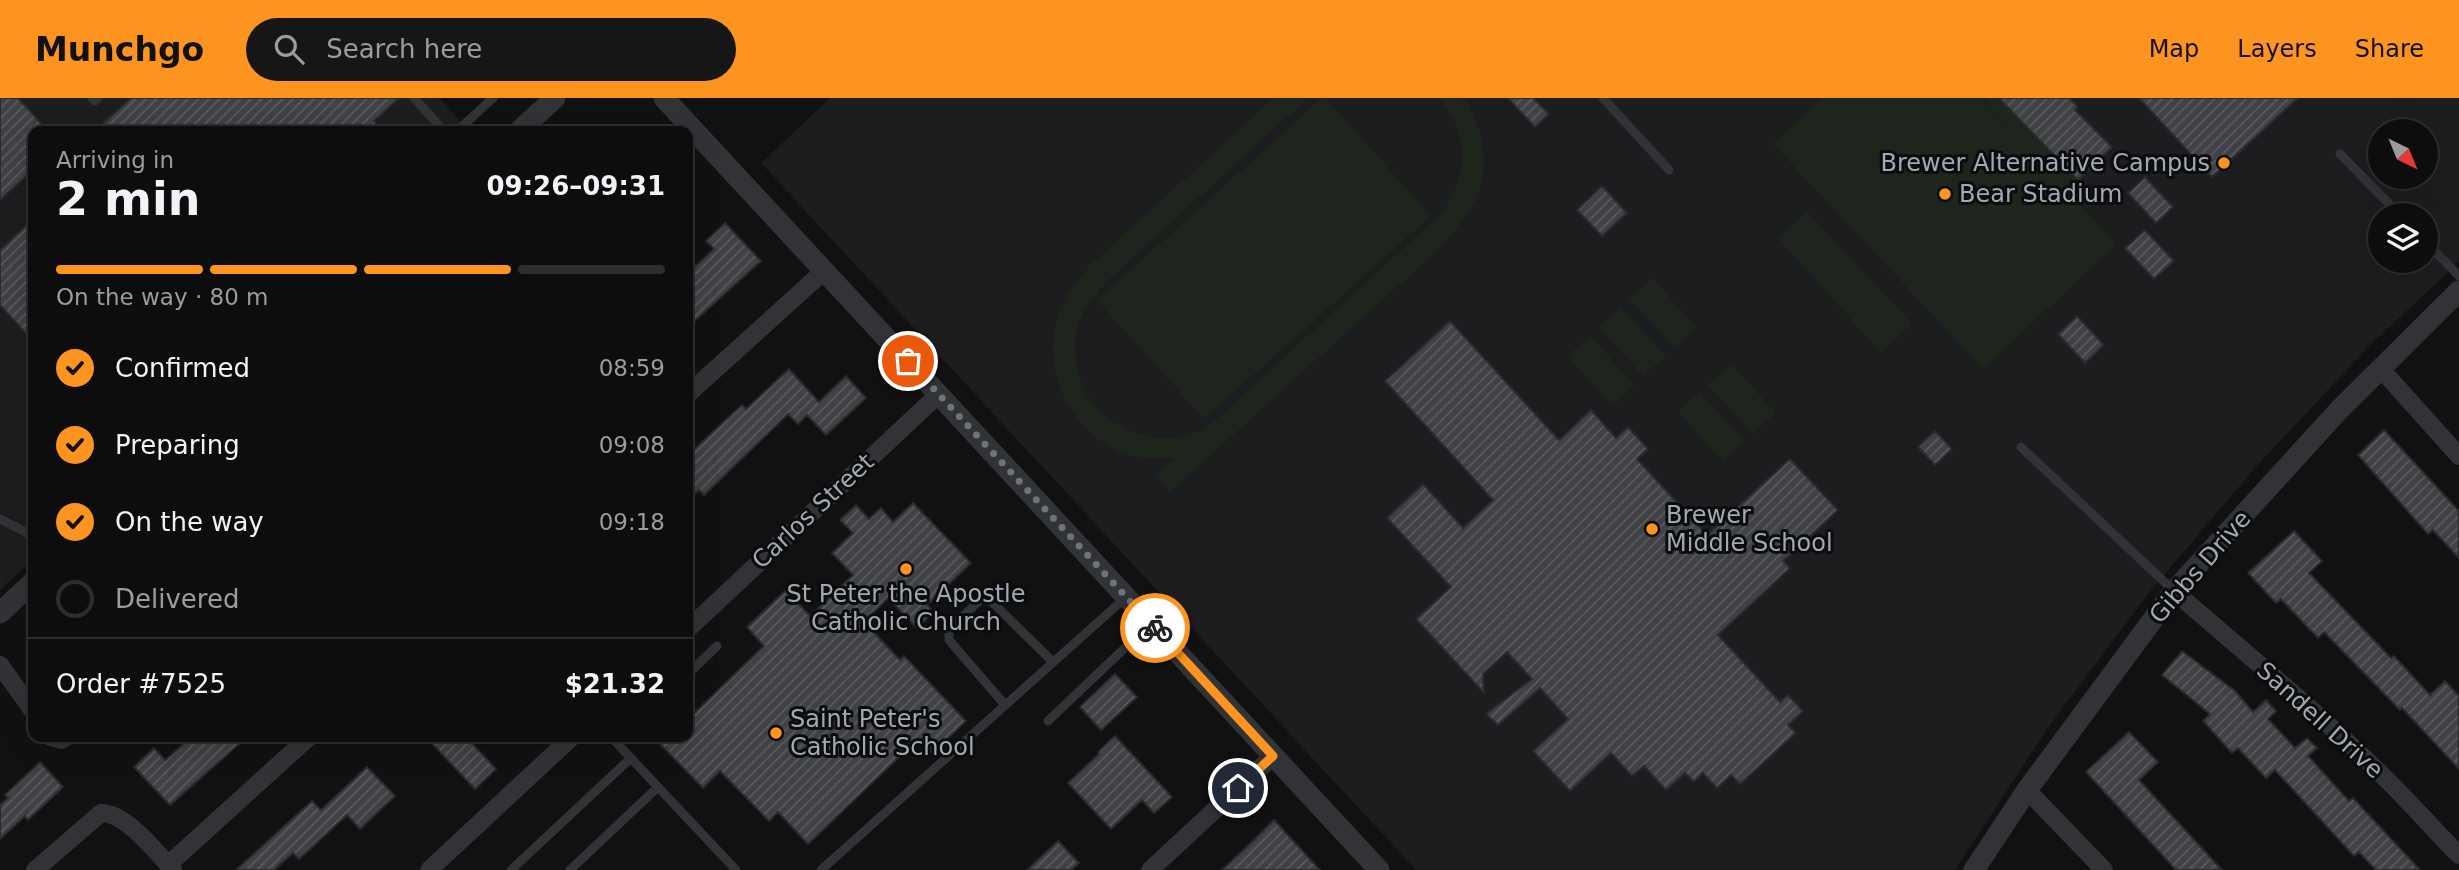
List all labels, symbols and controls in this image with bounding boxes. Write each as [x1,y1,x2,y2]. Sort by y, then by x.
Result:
search box [246,18,736,81]
text: Munchgo [35,30,204,69]
icon: search [270,30,308,68]
text: Search here [326,34,482,64]
text: Map [2149,35,2199,63]
text: Layers [2237,35,2317,63]
text: Share [2355,35,2424,63]
north arrow [2368,119,2438,189]
map controls [2368,119,2438,273]
text: Arriving in [56,147,174,173]
place label: Brewer Alternative Campus [1880,149,2210,177]
marker: Brewer Alternative Campus [2216,155,2232,171]
text: 09:26–09:31 [486,171,665,201]
text: 2 min [56,172,200,226]
place label: Bear Stadium [1959,180,2122,208]
marker: Bear Stadium [1937,186,1953,202]
button: layers [2368,203,2438,273]
text: On the way · 80 m [56,284,268,310]
pin [878,331,938,391]
icon: bag [889,342,927,380]
icon: check [56,349,94,387]
text: Confirmed [115,353,250,383]
text: 08:59 [599,355,665,381]
icon: check [56,426,94,464]
text: Preparing [115,430,240,460]
text: 09:08 [599,432,665,458]
street label: Carlos Street [746,448,880,574]
place label: Brewer Middle School [1666,501,1833,557]
icon: check [56,503,94,541]
street label: Gibbs Drive [2144,505,2256,629]
text: On the way [115,507,264,537]
text: 09:18 [599,509,665,535]
marker: Brewer Middle School [1644,521,1660,537]
marker: St Peter the Apostle Catholic Church [898,561,914,577]
place label: St Peter the Apostle Catholic Church [786,580,1026,636]
text: Delivered [115,584,239,614]
courier [1120,593,1190,663]
icon: bike [1136,609,1174,647]
street label: Sandell Drive [2251,656,2389,784]
text: Order #7525 [56,669,226,699]
text: $21.32 [565,669,665,699]
place label: Saint Peter's Catholic School [790,705,975,761]
marker: Saint Peter's Catholic School [768,725,784,741]
pin [1208,758,1268,818]
icon: home [1219,769,1257,807]

